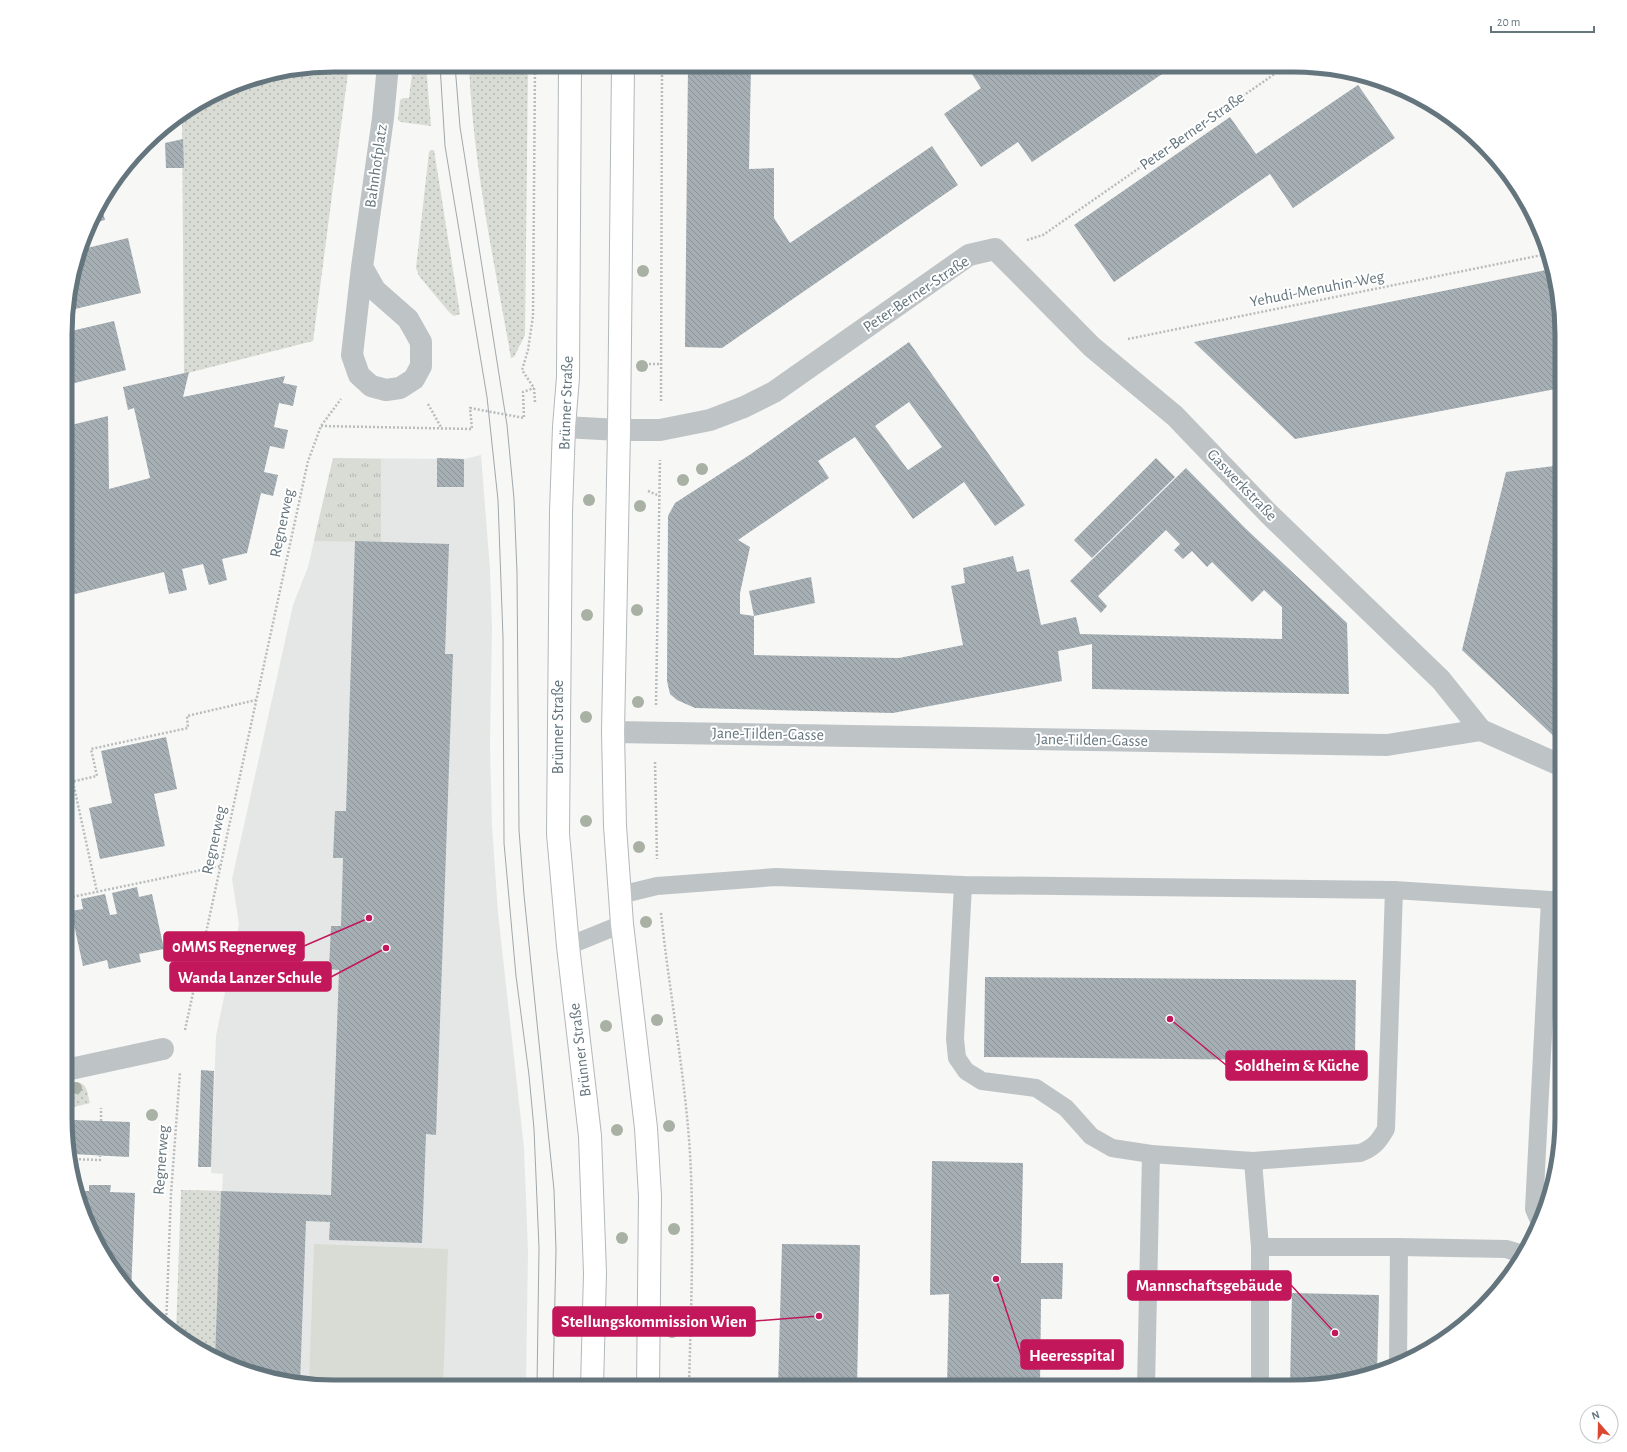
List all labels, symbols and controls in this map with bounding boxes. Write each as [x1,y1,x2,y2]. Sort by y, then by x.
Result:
scale bar [1491,8,1594,34]
text: 20 m [1497,16,1520,28]
street label: Peter-Berner-Straße [1137,89,1247,173]
street label: Bahnhofplatz [362,123,390,209]
street label: Peter-Berner-Straße [860,253,972,335]
street label: Yehudi-Menuhin-Weg [1248,268,1386,310]
street label: Brünner Straße [556,356,576,450]
street label: Gaswerkstraße [1204,446,1280,524]
street label: Regnerweg [267,487,297,559]
street label: Brünner Straße [550,680,566,774]
street label: Jane-Tilden-Gasse [712,725,824,743]
street label: Jane-Tilden-Gasse [1036,731,1148,749]
street label: Regnerweg [199,804,229,876]
callout: 0MMS Regnerweg [164,932,304,961]
text: 0MMS Regnerweg [172,938,296,955]
callout: Wanda Lanzer Schule [170,962,331,991]
text: Wanda Lanzer Schule [178,969,322,986]
street label: Brünner Straße [566,1002,594,1098]
callout: Soldheim & Küche [1226,1051,1367,1080]
text: Soldheim & Küche [1235,1057,1359,1074]
street label: Regnerweg [151,1124,171,1195]
callout: Mannschaftsgebäude [1128,1271,1291,1300]
text: Mannschaftsgebäude [1136,1277,1282,1294]
callout: Stellungskommission Wien [553,1307,755,1336]
text: Stellungskommission Wien [561,1313,747,1330]
callout: Heeresspital [1021,1340,1123,1369]
text: Heeresspital [1029,1347,1115,1364]
north arrow [1579,1404,1619,1444]
text: N [1590,1409,1601,1422]

